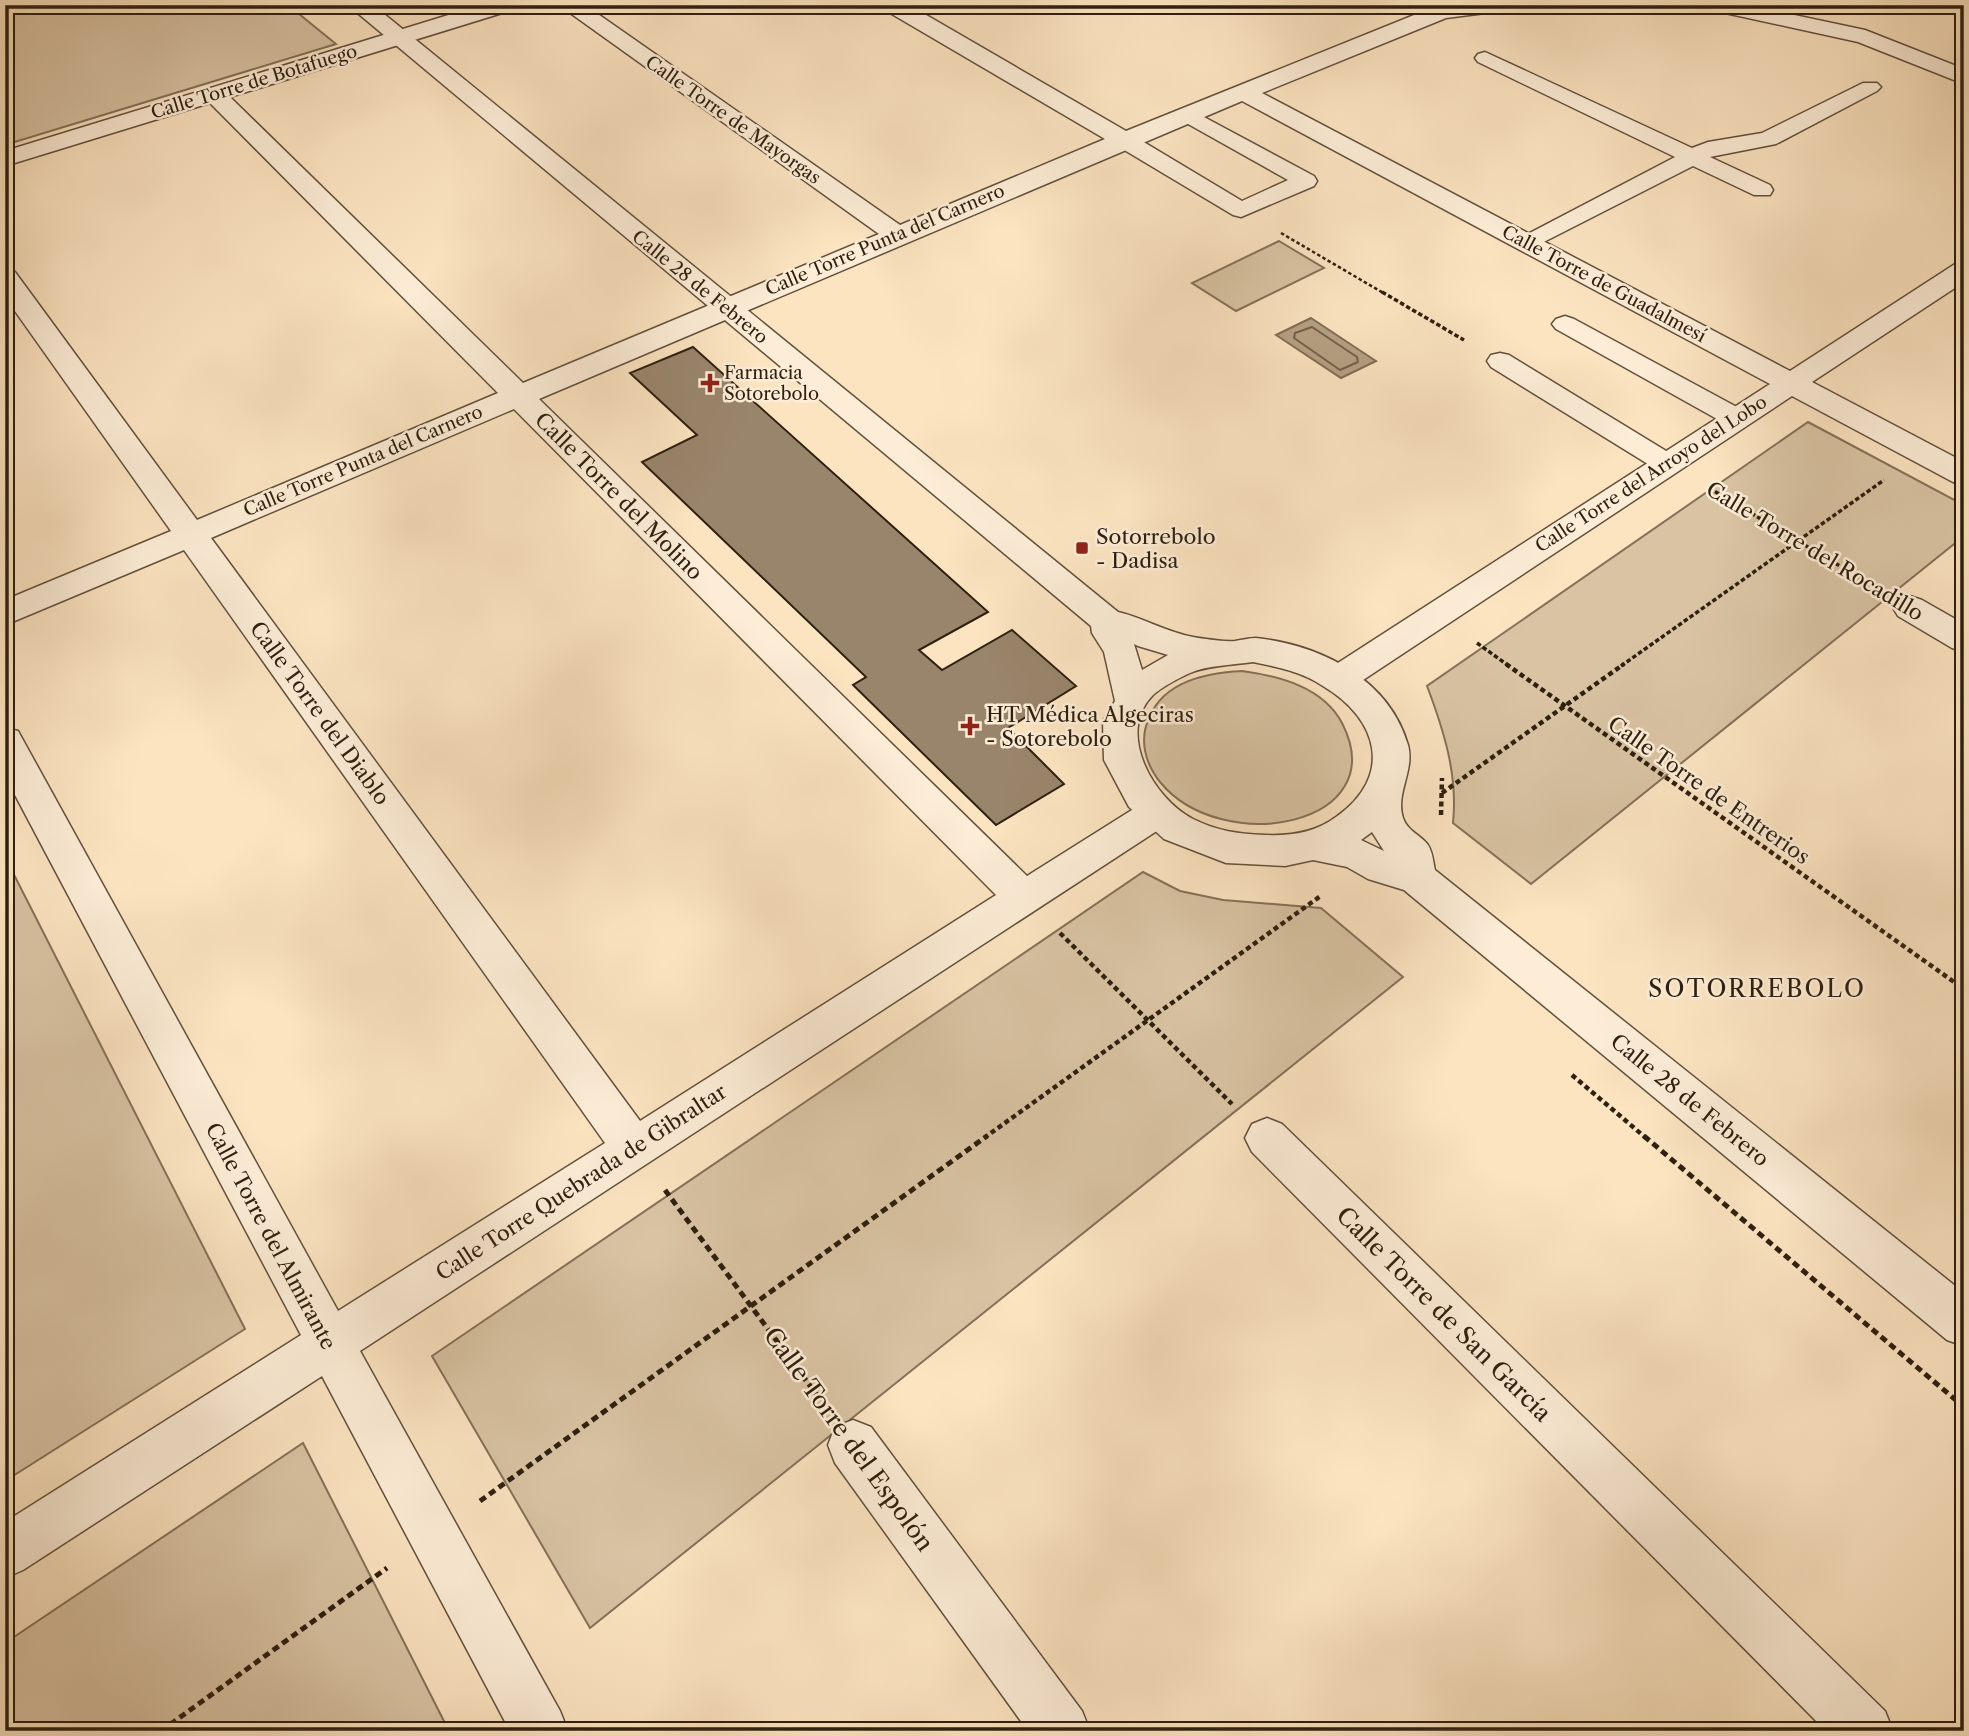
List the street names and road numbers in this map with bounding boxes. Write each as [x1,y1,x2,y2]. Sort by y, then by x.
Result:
street label: Calle Torre de Botafuego [148,40,360,124]
street label: Calle Torre de Mayorgas [641,51,825,189]
street label: Calle Torre Punta del Carnero [762,180,1008,300]
street label: Calle Torre de Guadalmesí [1498,221,1710,347]
street label: Calle 28 de Febrero [628,225,772,349]
street label: Calle Torre del Arroyo del Lobo [1531,391,1771,557]
street label: Calle Torre Punta del Carnero [240,401,486,521]
street label: Calle Torre del Molino [530,407,708,585]
street label: Calle Torre del Rocadillo [1702,476,1928,626]
street label: Calle Torre del Diablo [245,616,395,810]
street label: Calle Torre de Entrerios [1603,711,1815,869]
street label: Calle 28 de Febrero [1606,1029,1774,1171]
street label: Calle Torre Quebrada de Gibraltar [431,1078,731,1285]
street label: Calle Torre del Almirante [200,1118,342,1354]
street label: Calle Torre de San García [1331,1201,1558,1428]
street label: Calle Torre del Espolón [758,1321,940,1557]

